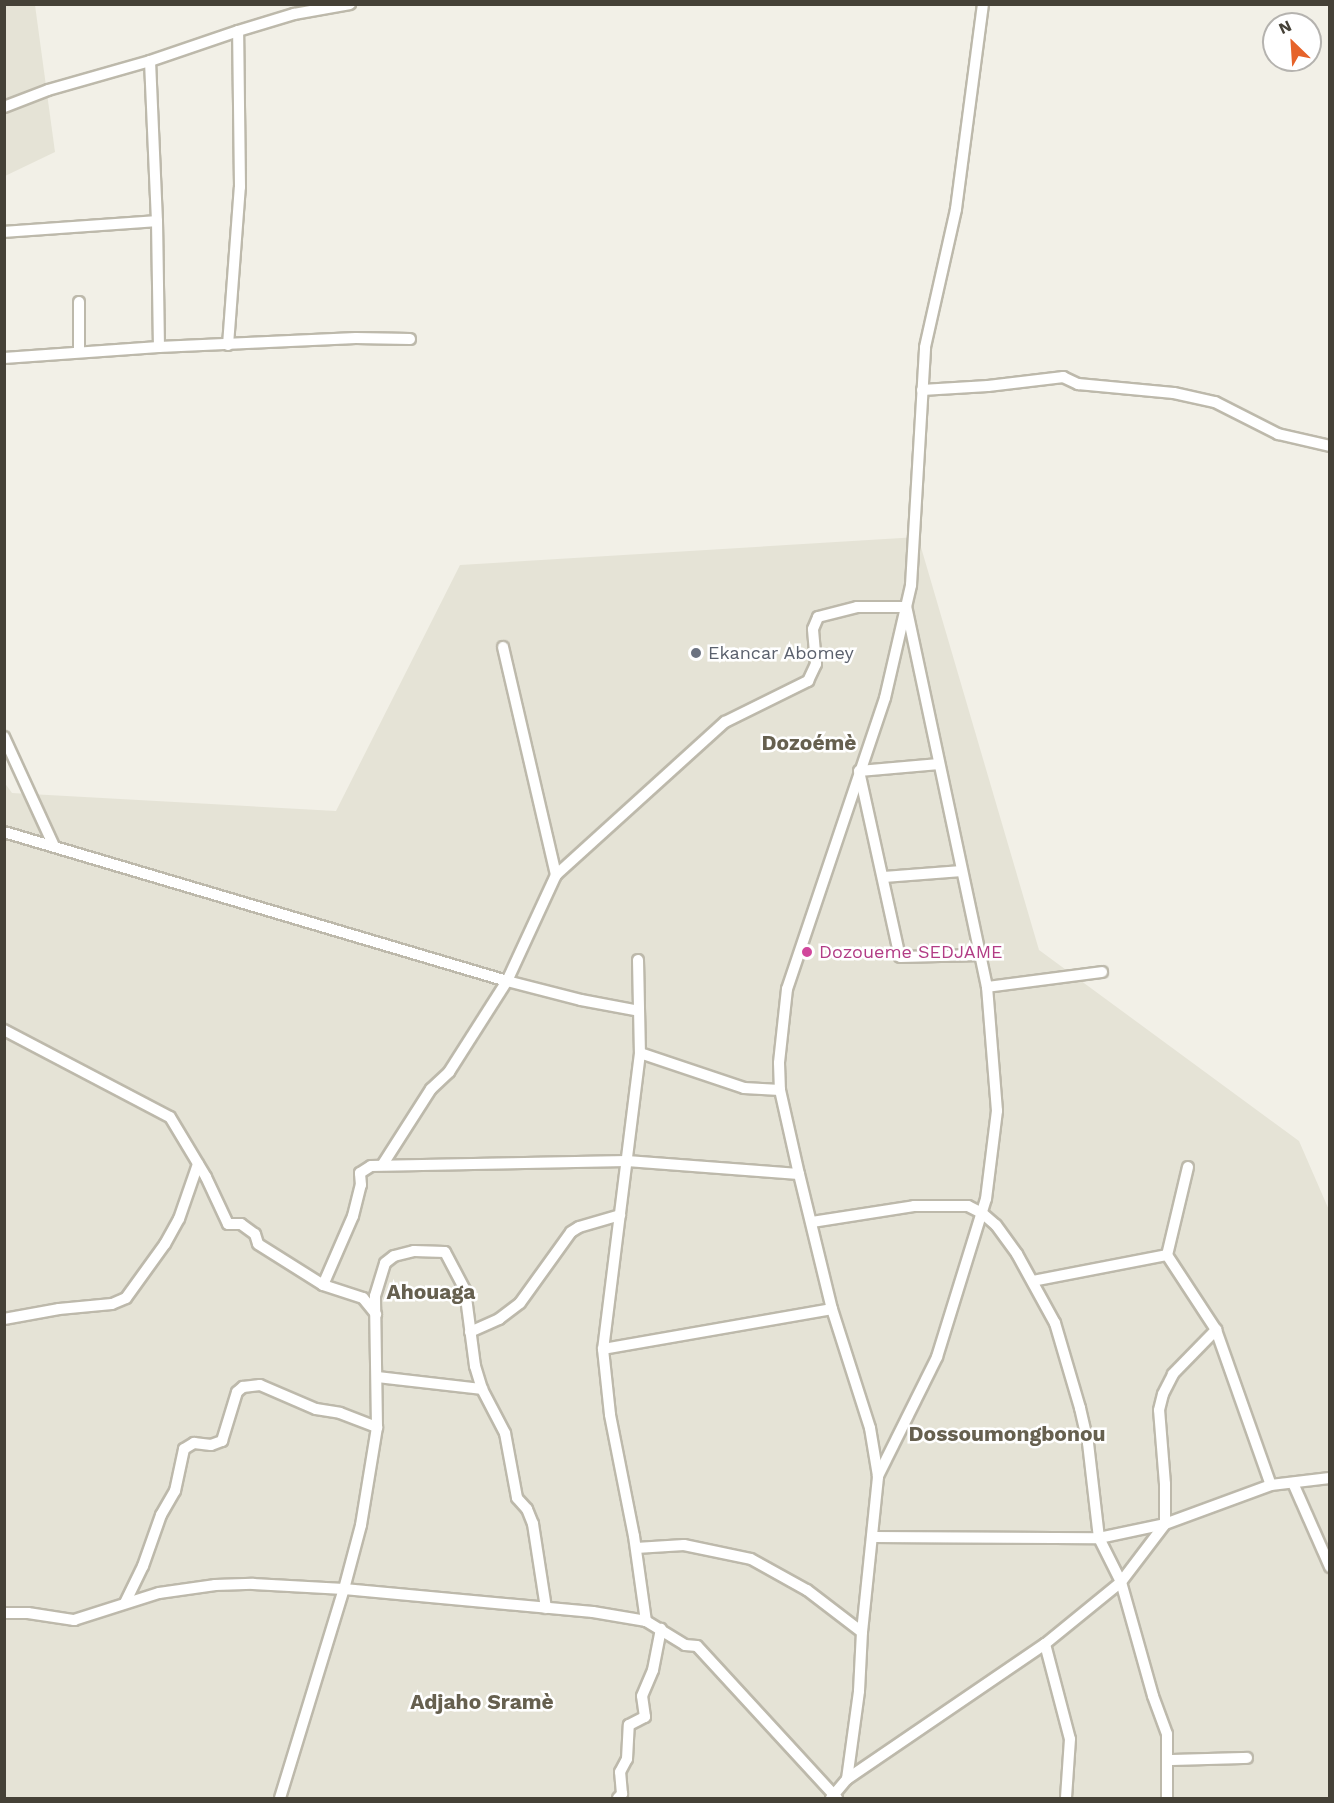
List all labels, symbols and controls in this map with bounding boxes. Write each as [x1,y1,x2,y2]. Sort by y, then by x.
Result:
north arrow [1262,12,1322,72]
text: N [1276,16,1294,38]
place label: Ekancar Abomey [708,642,855,664]
marker: Ekancar Abomey [689,646,703,660]
district label: Dozoémè [761,730,857,756]
place label: Dozoueme SEDJAME [819,941,1003,963]
marker: Dozoueme SEDJAME [800,945,814,959]
district label: Ahouaga [386,1279,476,1305]
district label: Dossoumongbonou [908,1421,1106,1447]
district label: Adjaho Sramè [410,1689,554,1715]

